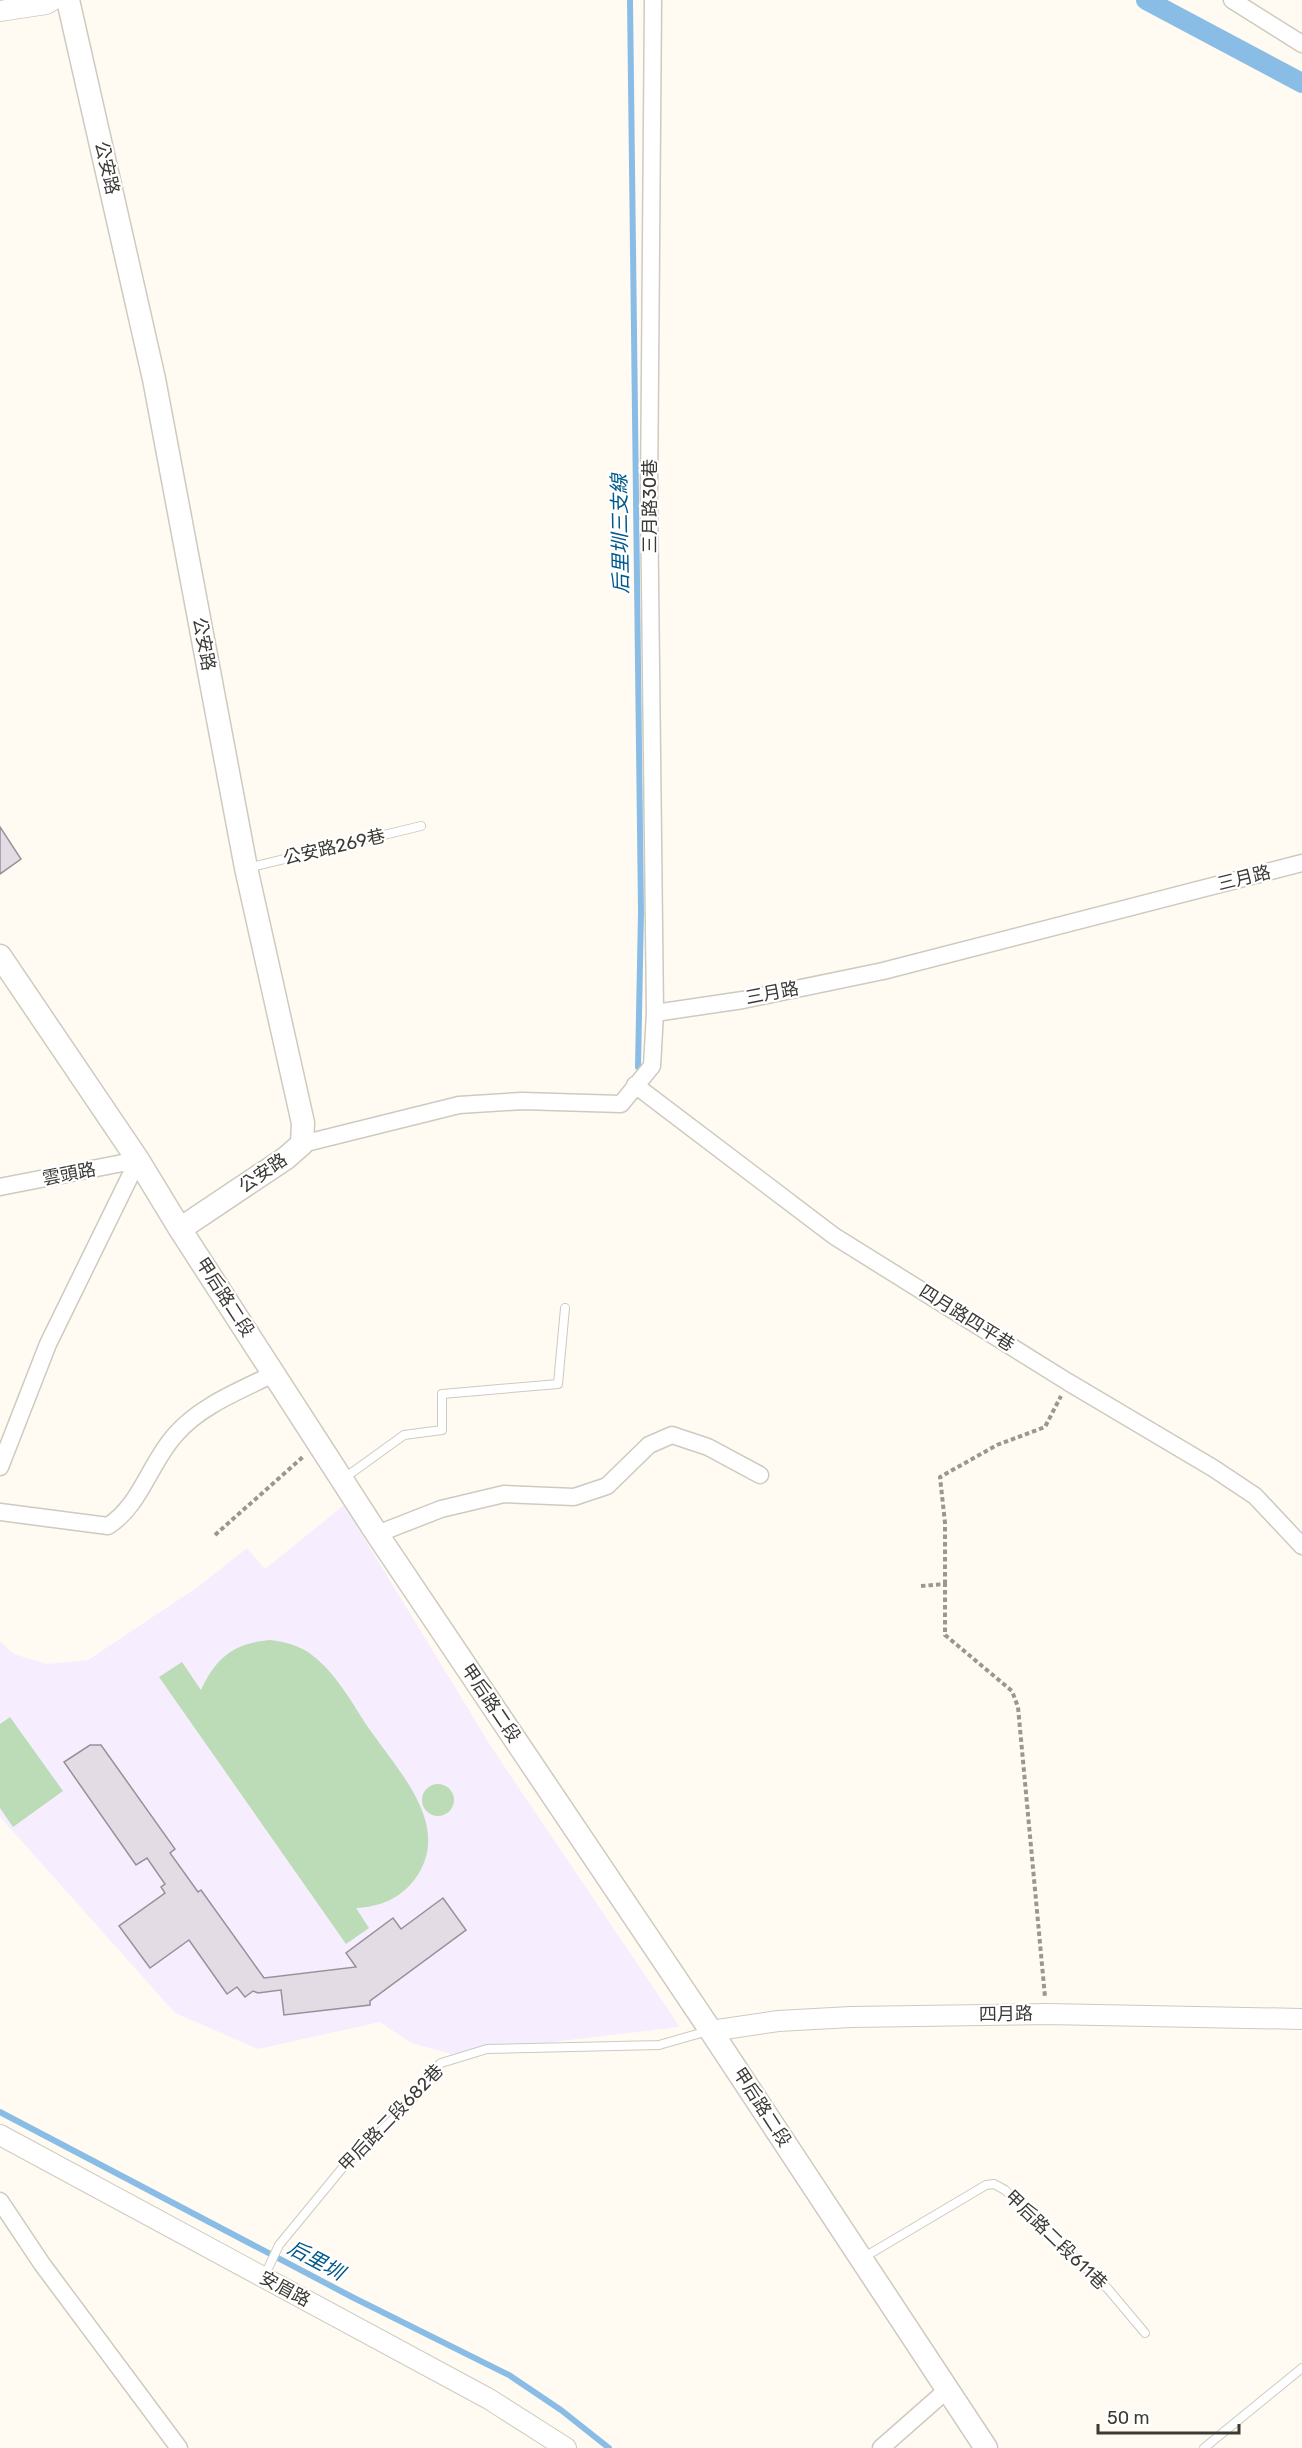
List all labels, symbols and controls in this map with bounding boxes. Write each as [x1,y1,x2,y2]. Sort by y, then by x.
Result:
street label: 公安路 [90,139,124,197]
street label: 三月路30巷 [639,459,661,553]
water label: 后里圳三支線 [607,472,633,594]
street label: 公安路 [188,615,220,673]
street label: 公安路269巷 [281,825,387,869]
street label: 三月路 [1215,861,1273,895]
street label: 三月路 [743,977,801,1009]
street label: 公安路 [235,1149,291,1197]
street label: 雲頭路 [40,1158,98,1190]
street label: 甲后路二段 [191,1253,259,1341]
street label: 四月路四平巷 [915,1280,1019,1356]
street label: 甲后路二段 [457,1660,525,1746]
street label: 四月路 [979,2003,1033,2025]
street label: 甲后路二段682巷 [334,2060,448,2176]
street label: 甲后路二段 [728,2063,796,2151]
street label: 甲后路二段611巷 [1000,2186,1112,2294]
water label: 后里圳 [284,2235,351,2286]
street label: 安眉路 [256,2267,314,2311]
scale bar [1098,2397,1239,2435]
text: 50 m [1107,2407,1150,2429]

